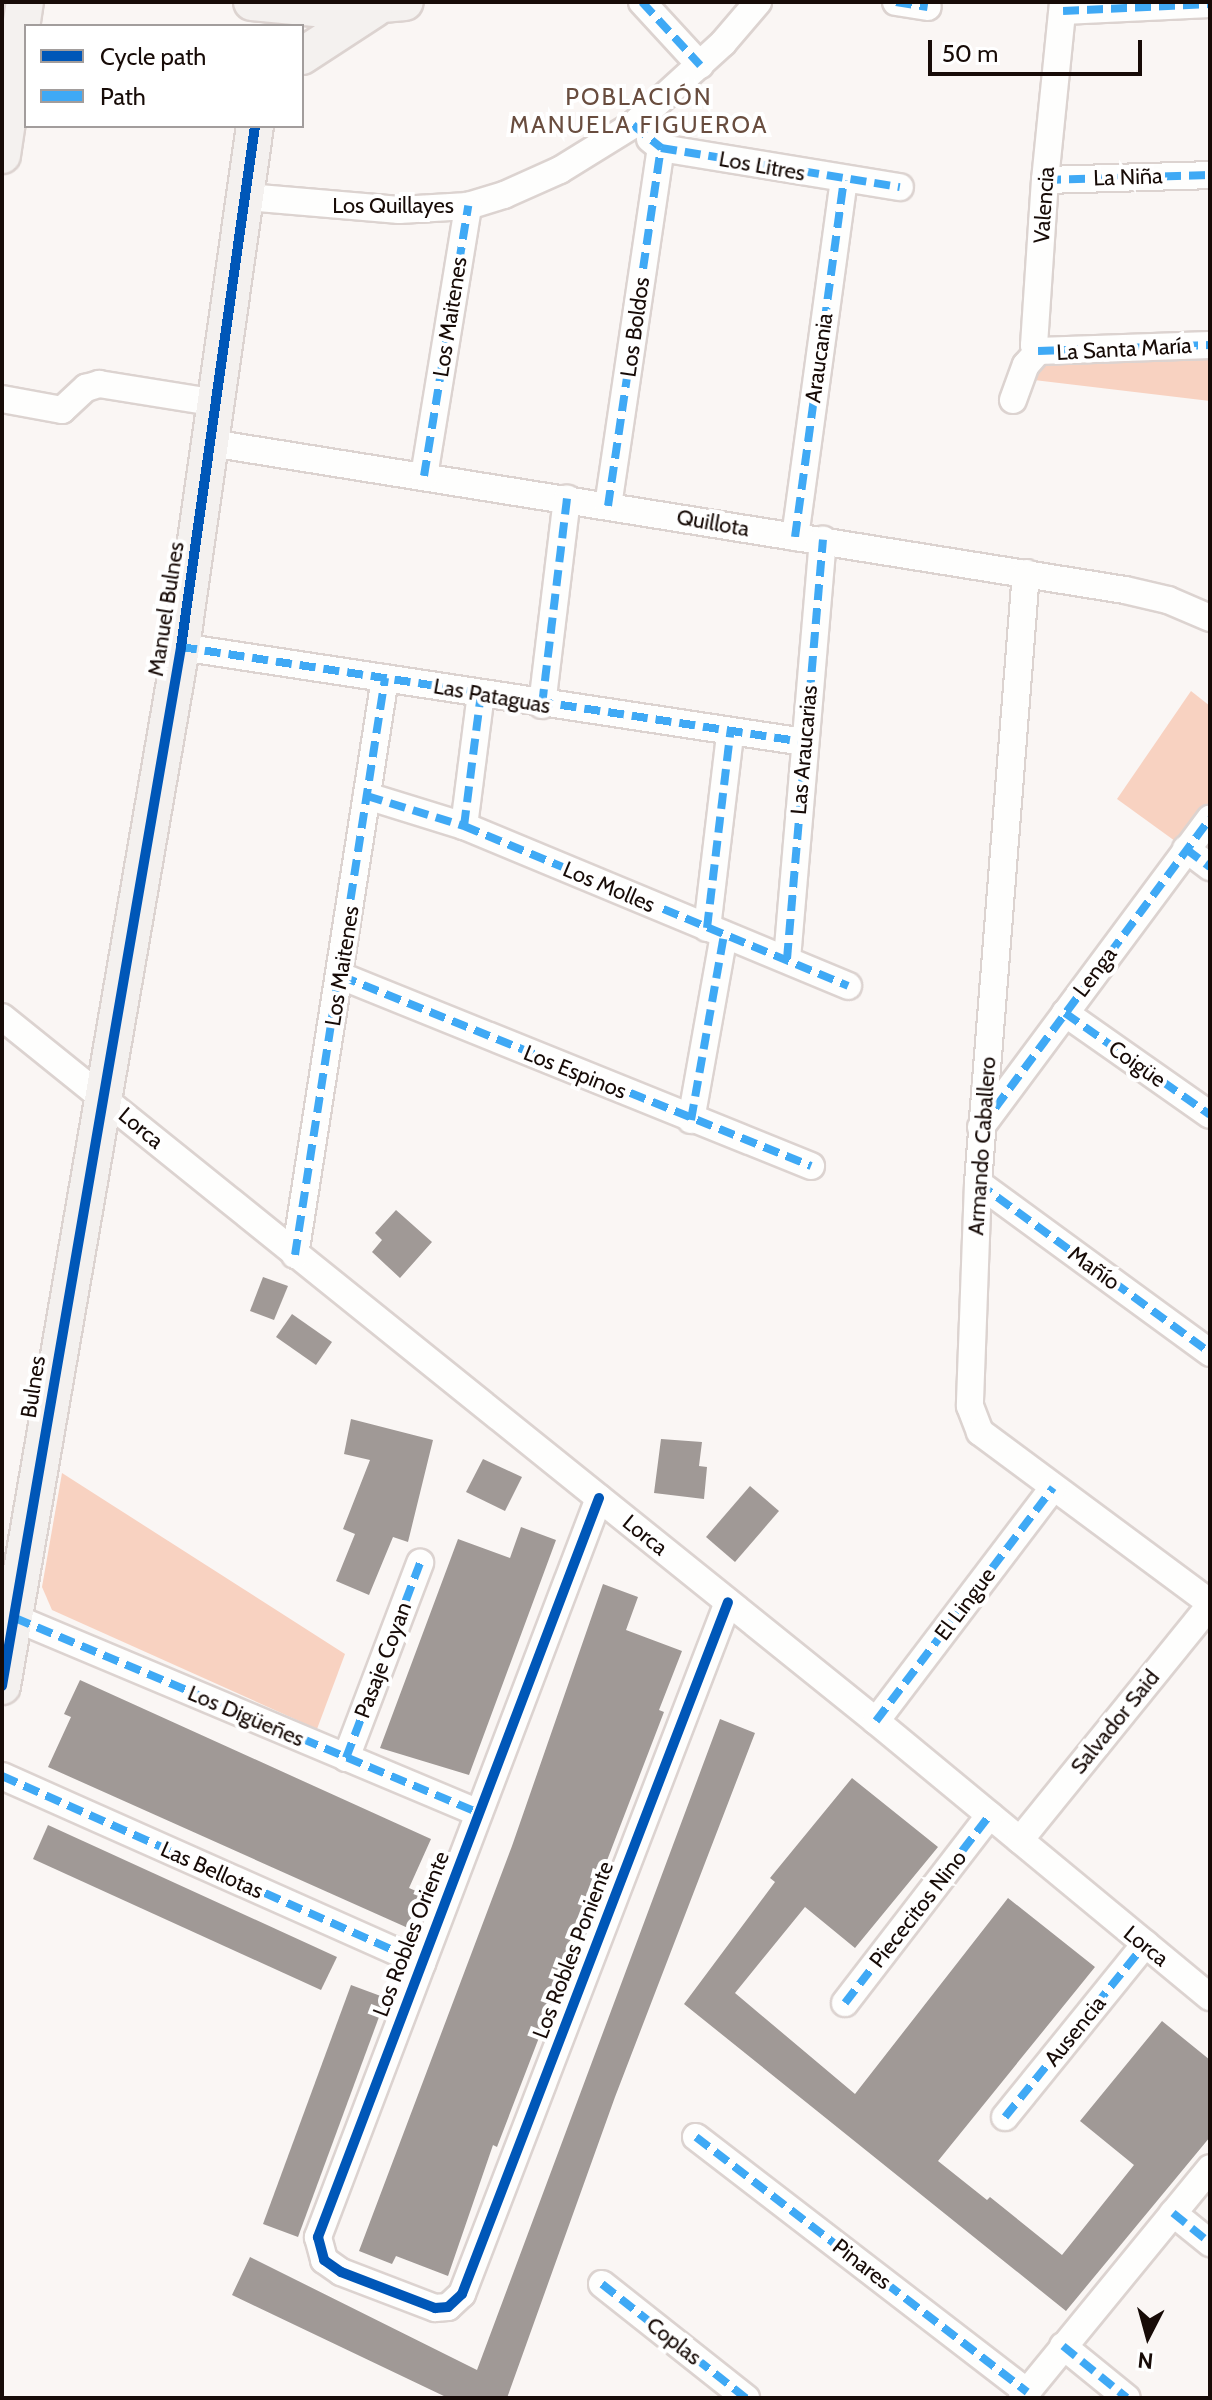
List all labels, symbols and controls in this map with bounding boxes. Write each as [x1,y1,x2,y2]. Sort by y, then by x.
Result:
legend [24,24,304,128]
scale bar [932,24,1146,74]
text: 50 m [942,39,998,68]
text: Cycle path [100,42,206,71]
text: Path [100,82,146,111]
district label: POBLACIÓN MANUELA FIGUEROA [510,83,768,139]
street label: Los Litres [717,145,807,187]
street label: La Niña [1093,163,1163,191]
street label: Valencia [1028,166,1060,244]
street label: Los Quillayes [332,193,454,219]
street label: Los Maitenes [427,255,473,379]
street label: Los Boldos [615,275,655,379]
street label: Araucania [800,311,838,405]
street label: La Santa María [1056,332,1192,366]
street label: Quillota [675,504,751,542]
street label: Manuel Bulnes [142,540,190,678]
street label: Las Pataguas [431,673,553,719]
street label: Las Araucarias [785,684,823,816]
street label: Los Molles [559,856,659,918]
street label: Los Maitenes [319,904,365,1028]
street label: Lenga [1068,942,1122,1002]
street label: Coigüe [1103,1035,1171,1093]
street label: Los Espinos [520,1039,630,1105]
street label: Armando Caballero [963,1056,1001,1236]
street label: Lorca [113,1102,169,1154]
street label: Mañío [1063,1240,1125,1296]
street label: Bulnes [15,1354,51,1420]
street label: Lorca [617,1509,673,1561]
street label: El Lingue [929,1562,1001,1646]
street label: Pasaje Coyan [349,1598,417,1722]
street label: Salvador Said [1065,1665,1165,1779]
street label: Los Digüeñes [184,1680,308,1752]
street label: Las Bellotas [157,1836,267,1904]
street label: Piececitos Nino [864,1845,972,1973]
street label: Los Robles Oriente [367,1848,455,2020]
street label: Los Robles Poniente [527,1858,619,2042]
street label: Lorca [1118,1920,1174,1972]
street label: Ausencia [1039,1991,1111,2071]
street label: Pinares [827,2233,897,2295]
north arrow [1108,2296,1188,2376]
street label: Coplas [641,2311,707,2371]
text: N [1136,2346,1155,2375]

